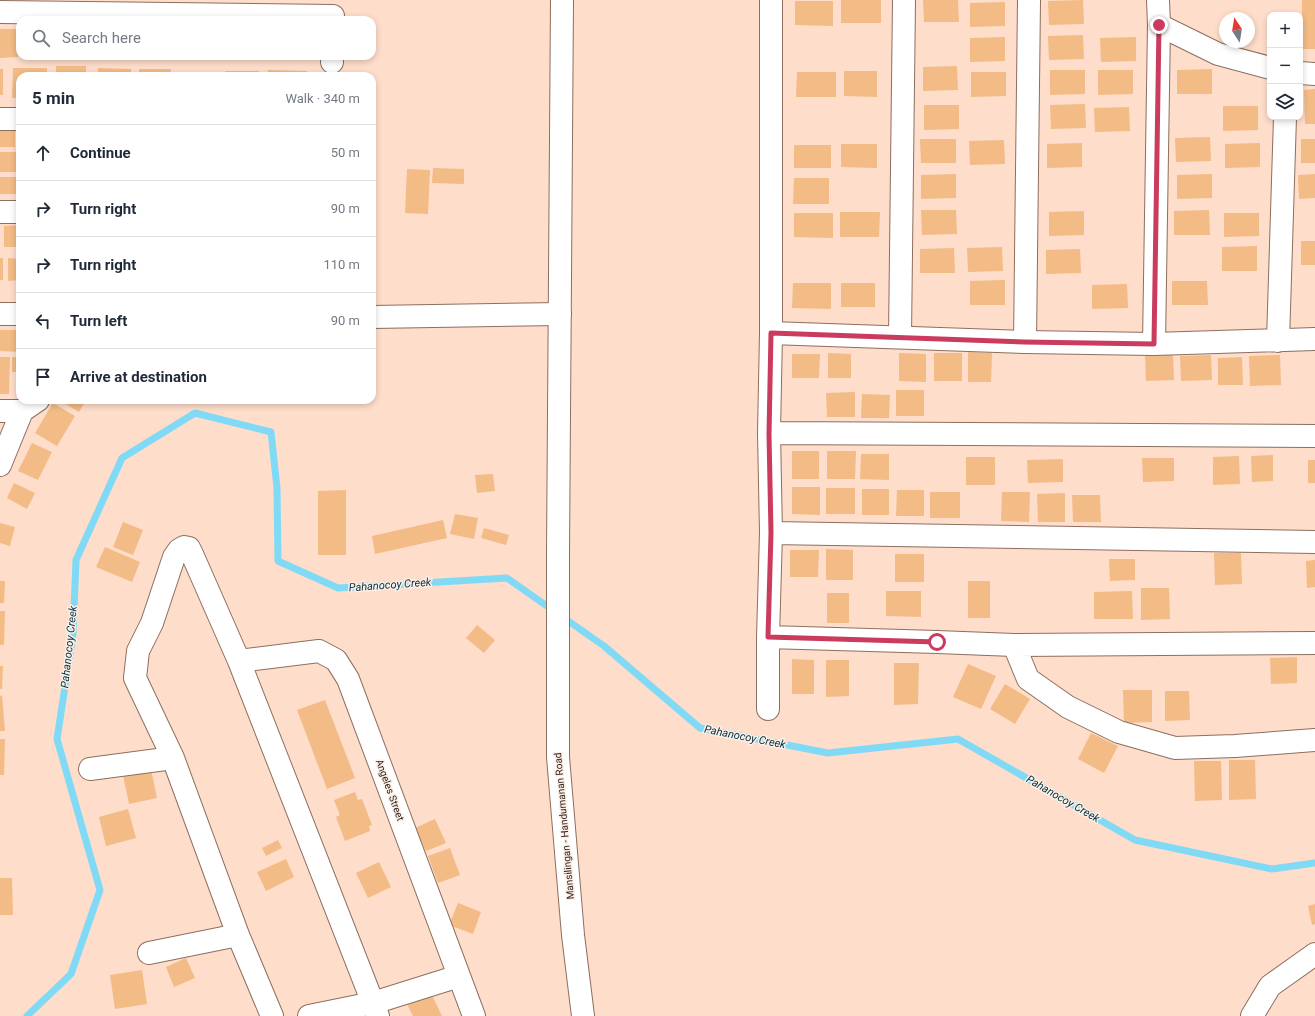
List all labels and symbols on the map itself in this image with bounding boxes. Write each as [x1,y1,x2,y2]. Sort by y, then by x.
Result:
north arrow [1219,12,1255,48]
route end [1150,16,1168,34]
water label: Pahanocoy Creek [348,576,432,594]
water label: Pahanocoy Creek [58,605,80,689]
route start [928,633,946,651]
water label: Pahanocoy Creek [703,723,787,751]
street label: Mansilingan - Handumanan Road [552,752,576,900]
street label: Angeles Street [374,758,406,822]
water label: Pahanocoy Creek [1024,773,1103,826]

